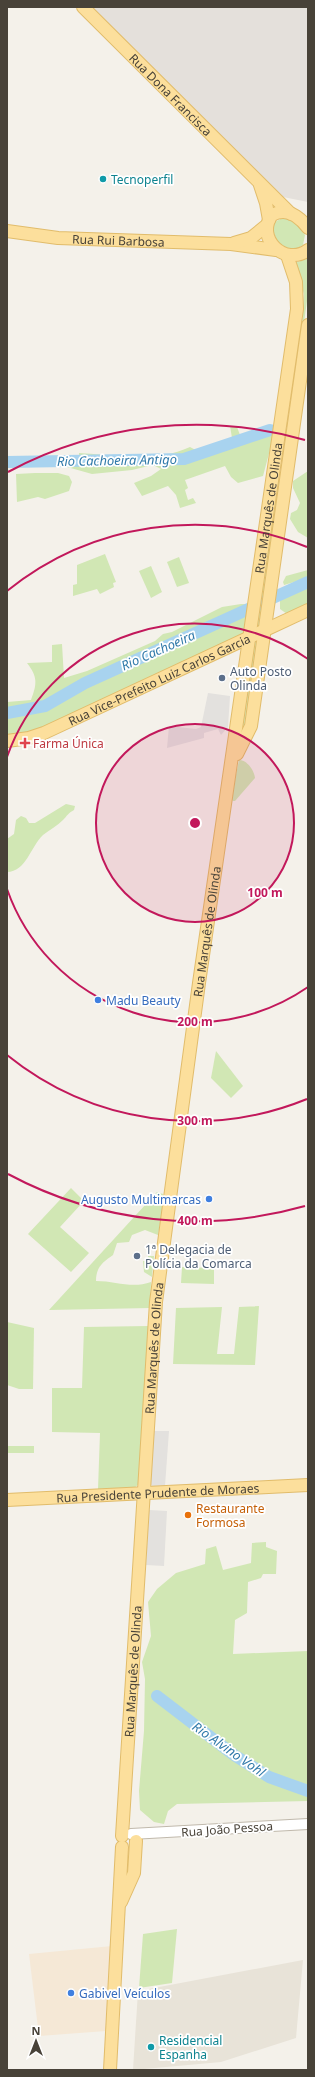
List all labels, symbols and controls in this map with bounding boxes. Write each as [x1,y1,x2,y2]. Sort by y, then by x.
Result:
street label: Rua Dona Francisca [126,50,216,139]
place label: Tecnoperfil [111,171,173,188]
marker: Tecnoperfil [98,174,108,184]
street label: Rua Rui Barbosa [72,230,165,250]
street label: Rua Marquês de Olinda [250,441,286,574]
water label: Rio Cachoeira Antigo [57,450,177,470]
water label: Rio Cachoeira [118,625,198,674]
street label: Rua Vice-Prefeito Luiz Carlos Garcia [65,630,253,729]
place label: Auto Posto Olinda [230,663,292,694]
marker: Auto Posto Olinda [217,673,227,683]
place label: Farma Única [33,735,104,752]
marker: Farma Única [20,738,30,748]
centre of rings [188,816,202,830]
street label: Rua Marquês de Olinda [189,865,224,998]
text: 100 m [247,884,283,901]
place label: Madu Beauty [106,992,182,1009]
marker: Madu Beauty [93,995,103,1005]
text: 200 m [177,1013,213,1030]
text: 300 m [177,1112,213,1129]
place label: Augusto Multimarcas [81,1191,201,1208]
marker: Augusto Multimarcas [204,1194,214,1204]
text: 400 m [177,1212,213,1229]
place label: 1ª Delegacia de Polícia da Comarca [145,1241,252,1272]
marker: 1ª Delegacia de Polícia da Comarca [132,1251,142,1261]
street label: Rua Marquês de Olinda [140,1281,167,1414]
street label: Rua Presidente Prudente de Moraes [56,1479,260,1506]
place label: Restaurante Formosa [196,1500,265,1531]
marker: Restaurante Formosa [183,1510,193,1520]
street label: Rua Marquês de Olinda [120,1605,145,1738]
water label: Rio Alvino Vohl [189,1717,269,1781]
street label: Rua João Pessoa [181,1817,273,1841]
place label: Gabivel Veículos [79,1985,170,2002]
marker: Gabivel Veículos [66,1988,76,1998]
north arrow [16,2021,56,2061]
text: N [32,2023,40,2038]
place label: Residencial Espanha [159,2032,222,2063]
marker: Residencial Espanha [146,2042,156,2052]

